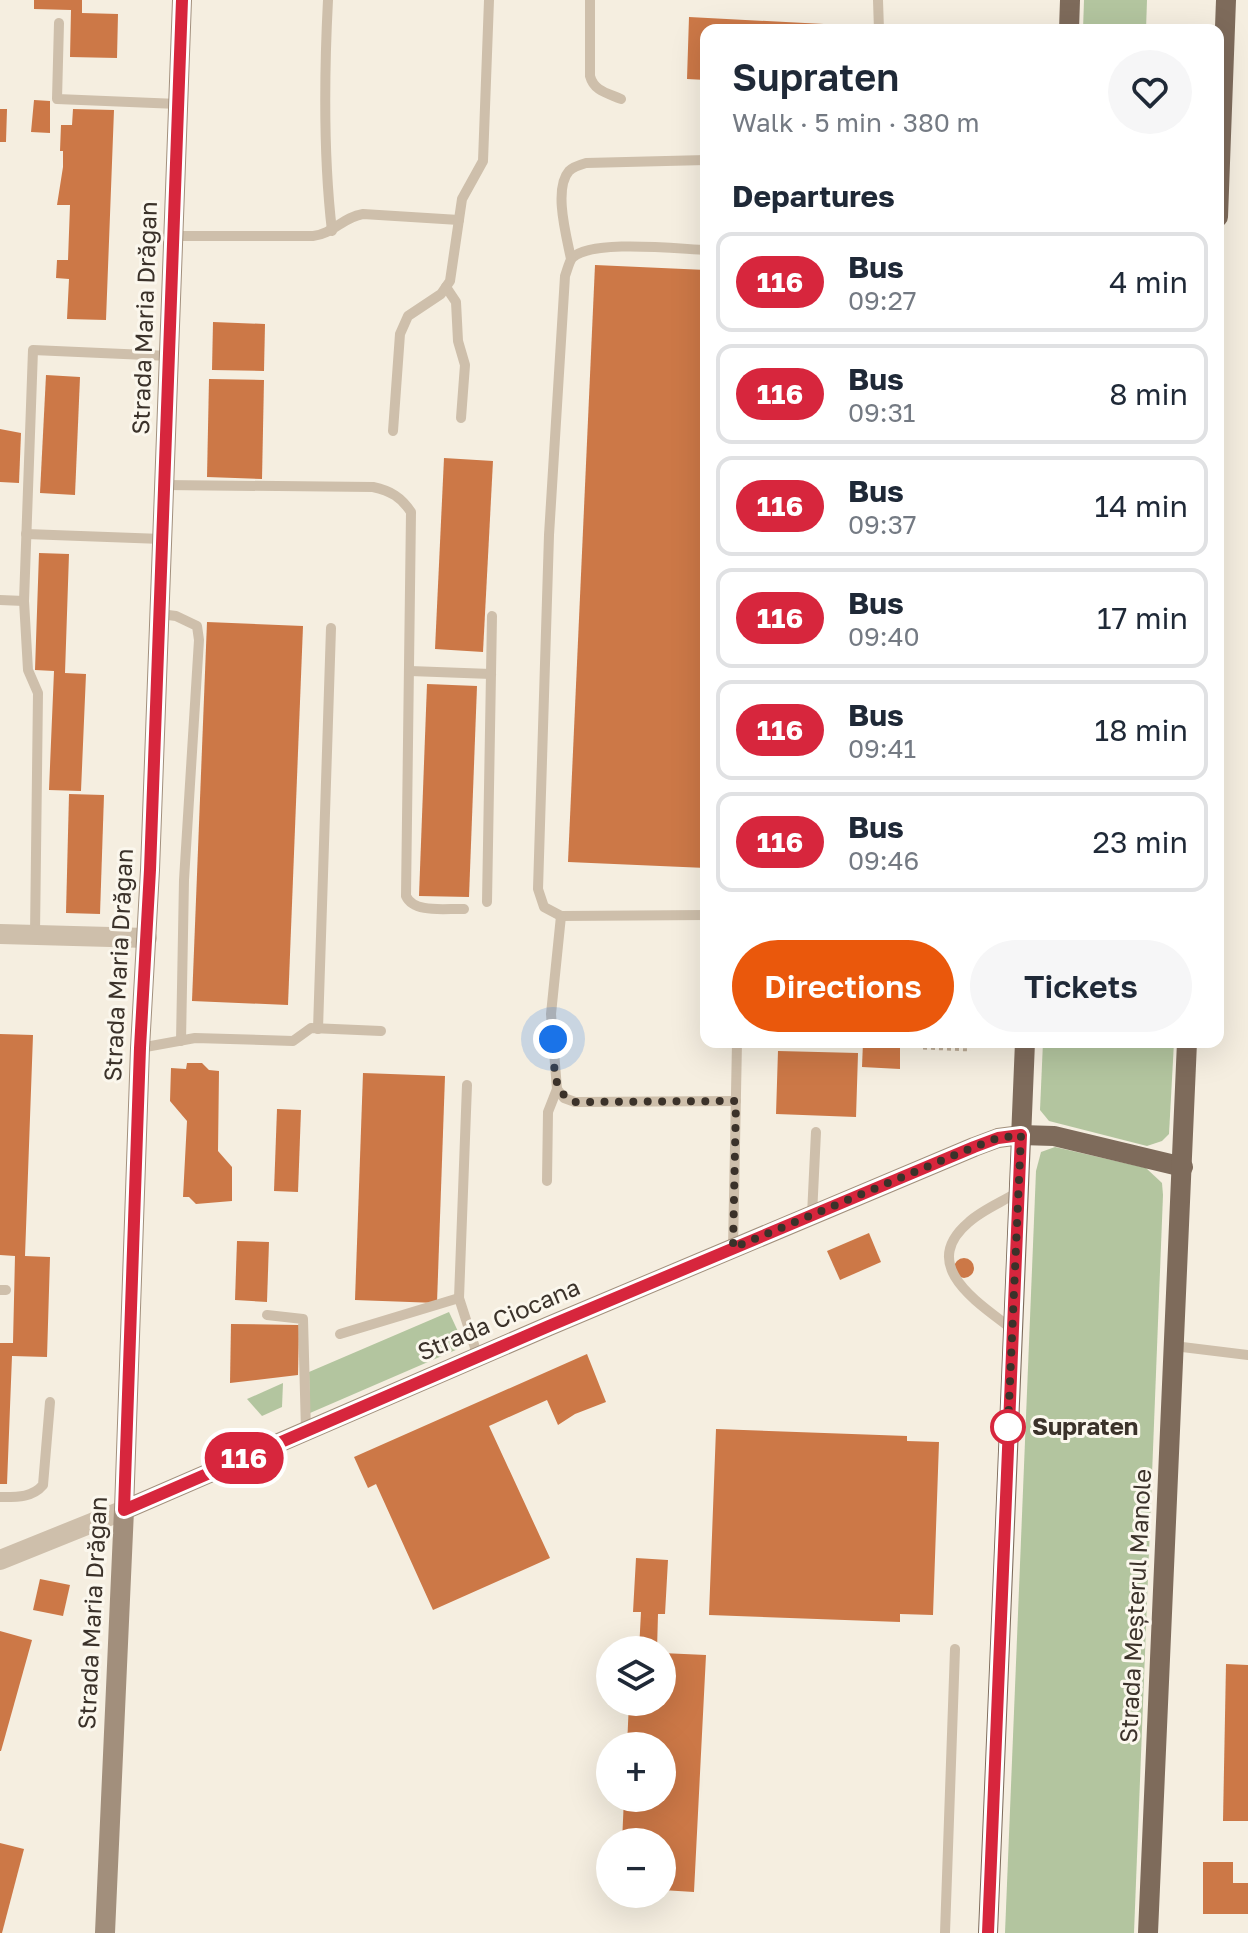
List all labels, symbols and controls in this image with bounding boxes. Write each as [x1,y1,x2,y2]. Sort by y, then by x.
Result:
button: heart [1108,50,1192,134]
text: Supraten [732,54,899,99]
text: Walk · 5 min · 380 m [732,107,979,138]
text: Departures [732,178,895,214]
street label: Strada Maria Drăgan [125,201,162,435]
text: Bus [848,249,904,285]
text: 4 min [1109,264,1188,300]
text: 116 [757,265,803,298]
text: 09:27 [848,285,917,316]
text: Bus [848,361,904,397]
text: 8 min [1109,376,1188,412]
text: 116 [757,377,803,410]
text: 09:31 [848,397,915,428]
text: Bus [848,473,904,509]
text: 14 min [1095,488,1188,524]
text: 116 [757,489,803,522]
text: 09:37 [848,509,917,540]
text: Bus [848,585,904,621]
text: 17 min [1097,600,1188,636]
text: 116 [757,601,803,634]
text: 09:40 [848,621,920,652]
text: Bus [848,697,904,733]
text: 18 min [1095,712,1188,748]
text: 116 [757,713,803,746]
text: 09:41 [848,733,916,764]
text: Bus [848,809,904,845]
text: 23 min [1093,824,1188,860]
text: 116 [757,825,803,858]
text: 09:46 [848,845,919,876]
street label: Strada Maria Drăgan [97,848,138,1082]
button: Directions [732,940,954,1032]
button: Tickets [970,940,1192,1032]
your location [533,1019,573,1059]
street label: Strada Ciocana [413,1271,584,1366]
marker: Supraten [991,1410,1025,1444]
place label: Supraten [1032,1411,1138,1440]
line badge: 116 [198,1432,290,1484]
text: 116 [221,1441,267,1474]
street label: Strada Meșterul Manole [1113,1468,1157,1744]
street label: Strada Maria Drăgan [71,1496,112,1730]
map controls [596,1636,676,1908]
button: layers [596,1636,676,1716]
button: + [596,1732,676,1812]
button: − [596,1828,676,1908]

